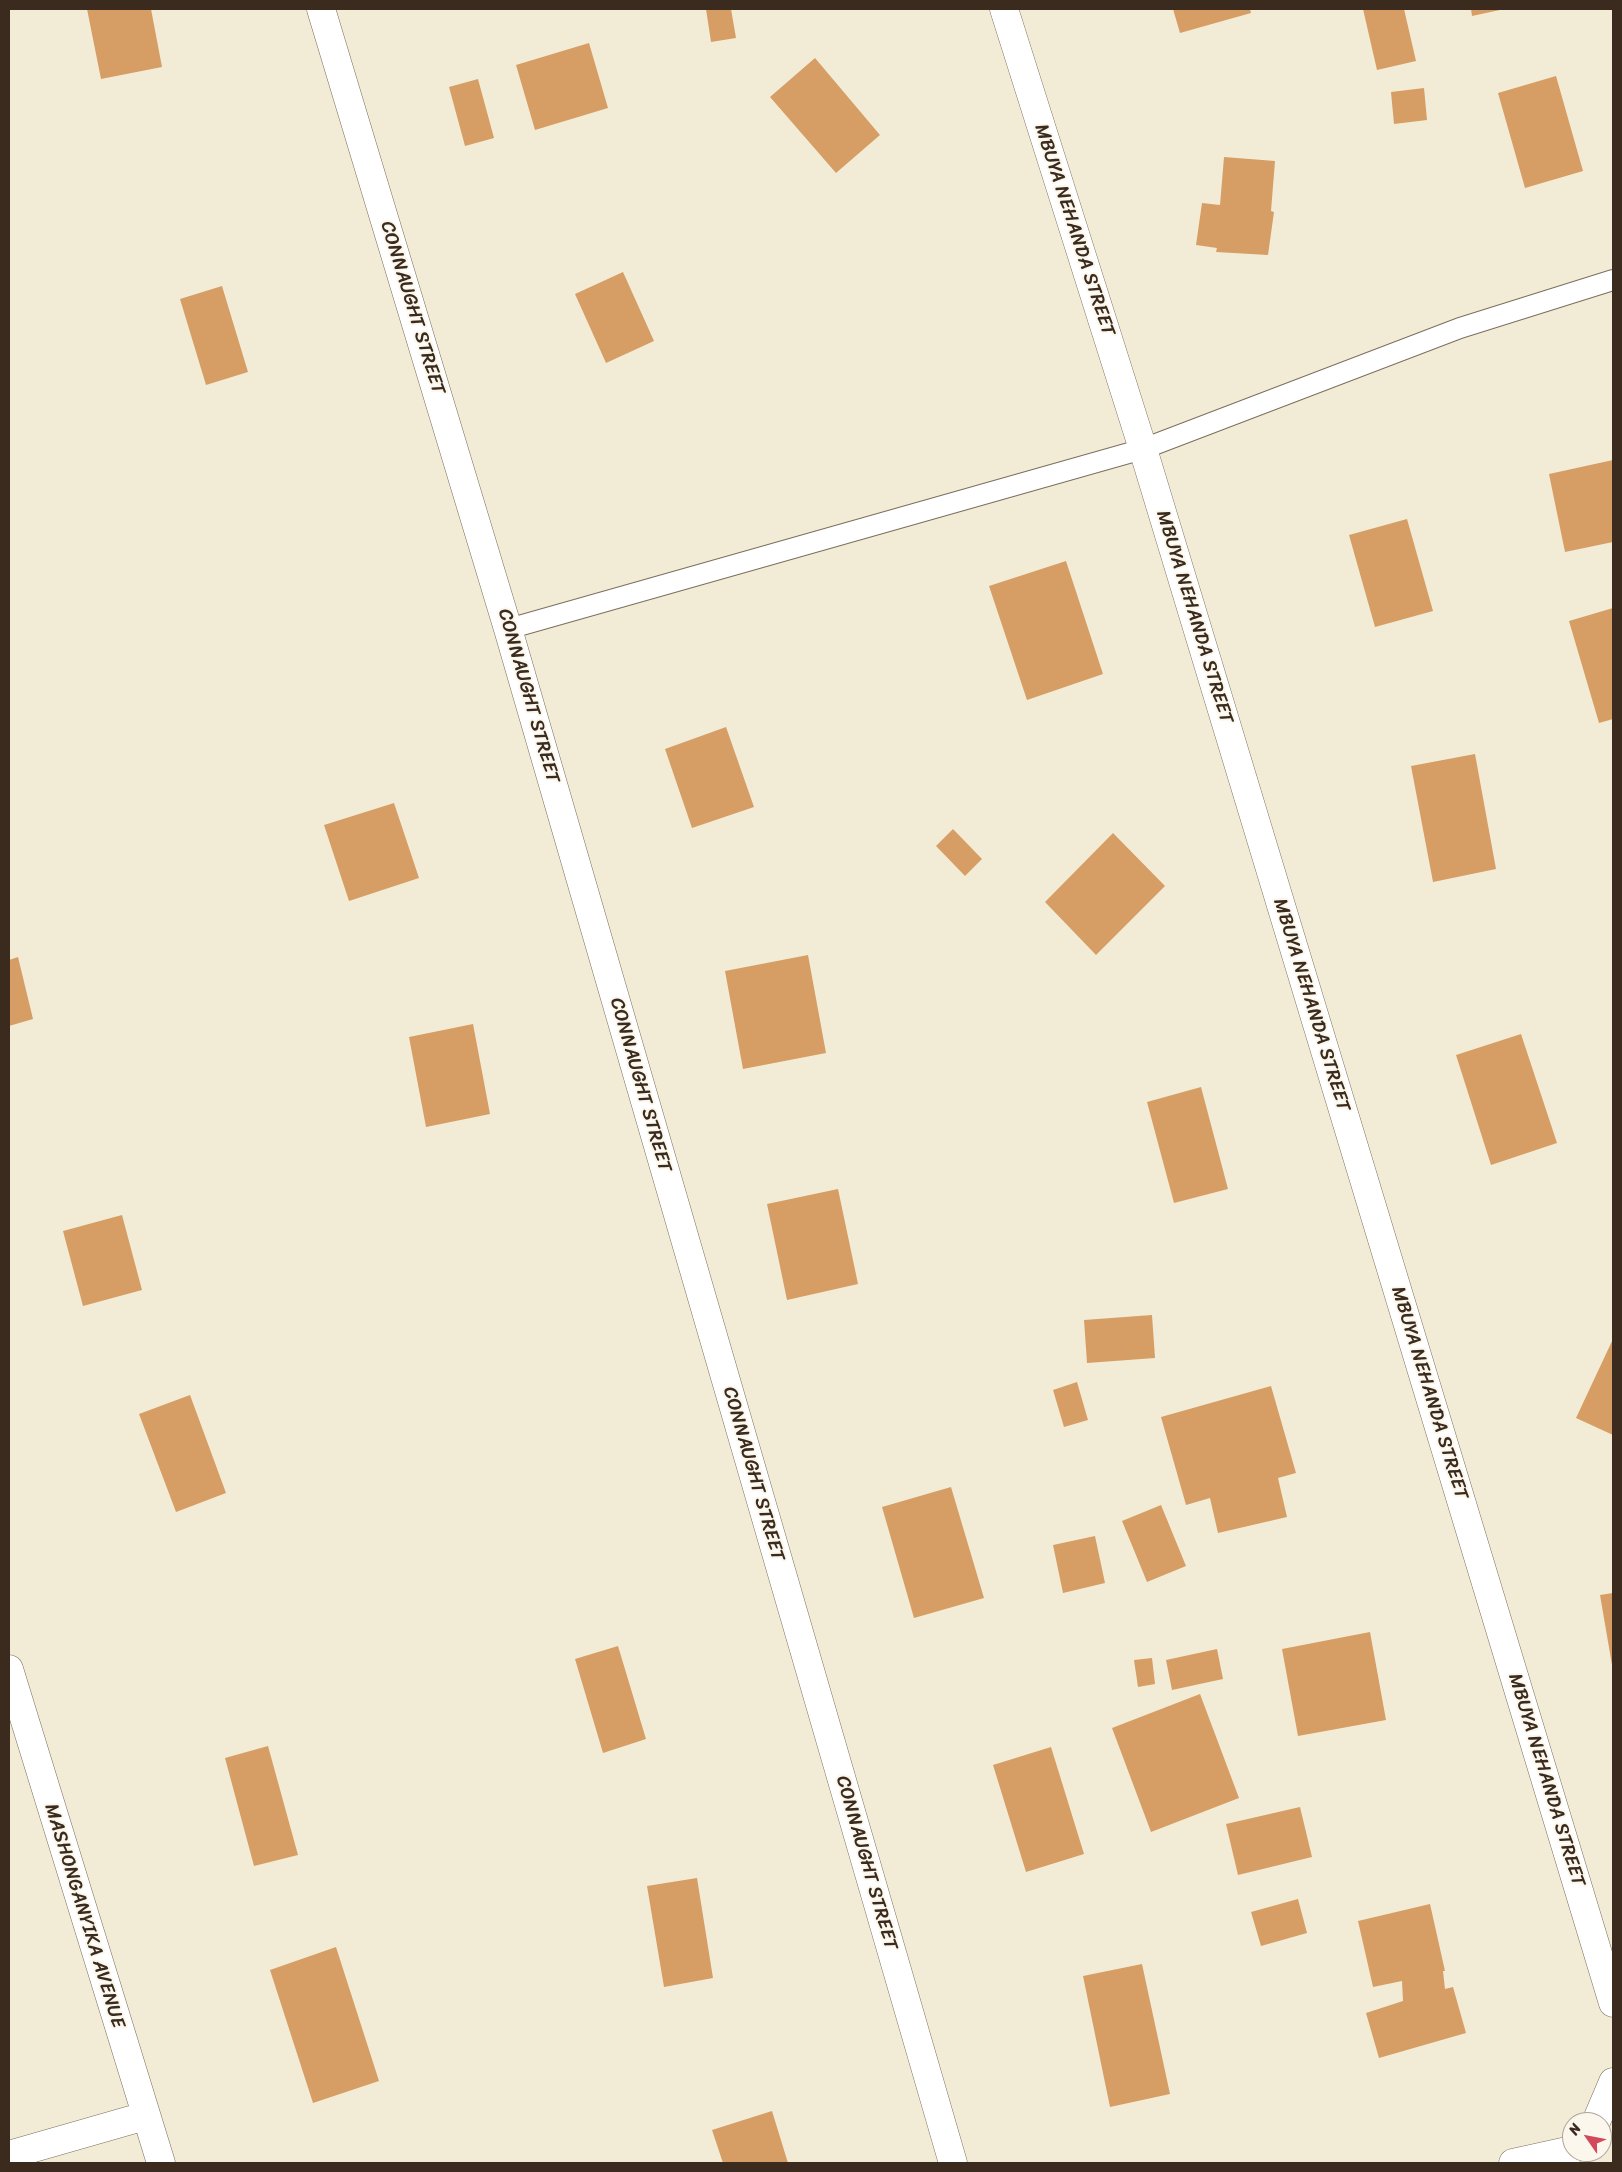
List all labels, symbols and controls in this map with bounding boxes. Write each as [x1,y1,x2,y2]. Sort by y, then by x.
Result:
street label: MBUYA NEHANDA STREET [1029,121,1119,339]
street label: CONNAUGHT STREET [375,219,449,397]
street label: MBUYA NEHANDA STREET [1151,508,1237,726]
street label: CONNAUGHT STREET [492,606,564,786]
street label: MBUYA NEHANDA STREET [1268,896,1354,1114]
street label: CONNAUGHT STREET [604,995,676,1175]
street label: MBUYA NEHANDA STREET [1386,1284,1472,1502]
street label: CONNAUGHT STREET [717,1384,789,1564]
street label: MBUYA NEHANDA STREET [1503,1671,1589,1889]
street label: CONNAUGHT STREET [830,1773,902,1953]
street label: MASHONGANYIKA AVENUE [39,1801,129,2031]
north arrow [1562,2112,1612,2162]
text: N [1562,2118,1588,2140]

